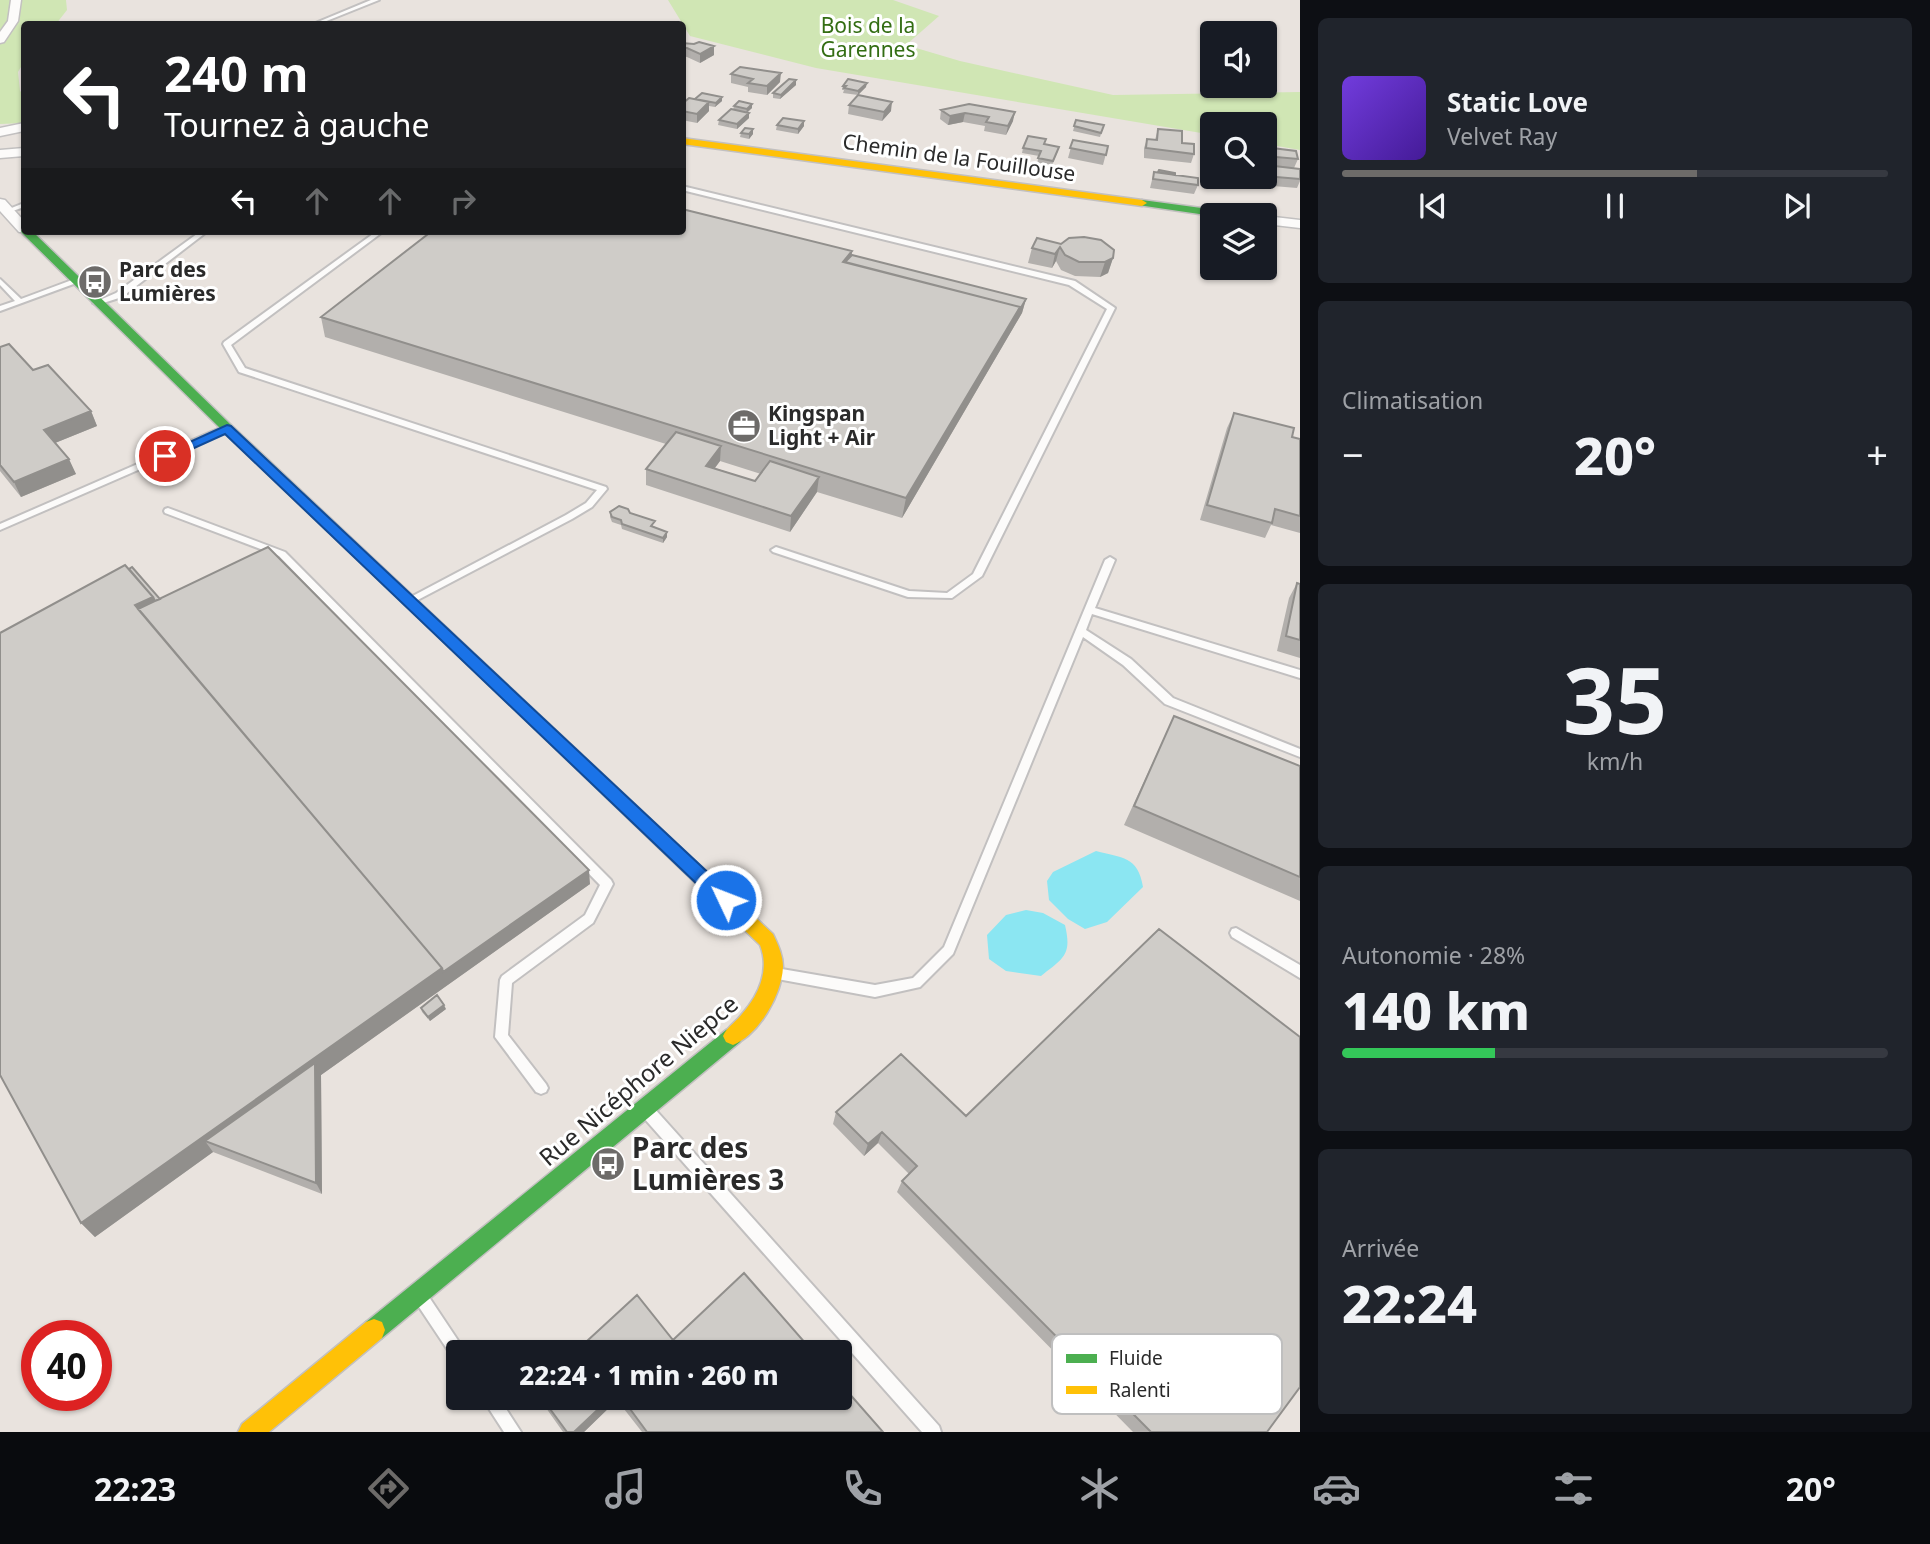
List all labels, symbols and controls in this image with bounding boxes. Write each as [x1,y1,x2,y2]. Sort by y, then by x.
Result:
park label: Bois de la Garennes [820,11,916,63]
map controls [1200,21,1277,280]
button: sound [1200,21,1277,98]
text: 240 m [164,40,309,106]
icon: left [49,49,140,140]
text: Static Love [1447,84,1588,120]
text: Tournez à gauche [164,103,430,146]
button: search [1200,112,1277,189]
text: Velvet Ray [1447,120,1557,152]
street label: Chemin de la Fouillouse [841,127,1077,187]
icon: left [225,182,263,220]
icon: ahead [298,182,336,220]
icon: ahead [371,182,409,220]
icon: right [444,182,482,220]
icon: previous [1414,187,1452,225]
icon: pause [1596,187,1634,225]
icon: next [1778,187,1816,225]
button: layers [1200,203,1277,280]
place label: Parc des Lumières [119,255,216,307]
bus stop icon: Parc des Lumières [76,263,114,301]
text: Climatisation [1342,384,1483,416]
place label: Kingspan Light + Air [768,399,876,451]
office icon: Kingspan Light + Air [725,407,763,445]
text: 20° [1574,419,1656,490]
pin [135,426,195,486]
text: − [1342,428,1364,480]
text: + [1866,428,1888,480]
icon: arrive [146,437,184,475]
text: 35 [1563,637,1667,761]
text: km/h [1587,745,1643,777]
position arrow [689,863,763,937]
text: Autonomie · 28% [1342,939,1525,971]
text: 140 km [1342,974,1530,1045]
street label: Rue Nicéphore Niepce [532,987,744,1173]
place label: Parc des Lumières 3 [632,1128,784,1198]
bus stop icon: Parc des Lumières 3 [589,1145,627,1183]
text: Arrivée [1342,1232,1419,1264]
text: 22:24 [1342,1267,1477,1338]
speed limit sign: 40 [21,1320,112,1411]
legend [1052,1334,1282,1414]
text: Fluide [1109,1345,1163,1371]
text: 22:24 · 1 min · 260 m [519,1357,779,1393]
text: Ralenti [1109,1377,1171,1403]
icon: directions [364,1464,413,1513]
icon: music [601,1464,650,1513]
icon: phone [838,1464,887,1513]
icon: climate [1075,1464,1124,1513]
icon: car [1312,1464,1361,1513]
icon: filters [1549,1464,1598,1513]
text: 22:23 [94,1467,176,1510]
text: 20° [1786,1467,1836,1510]

